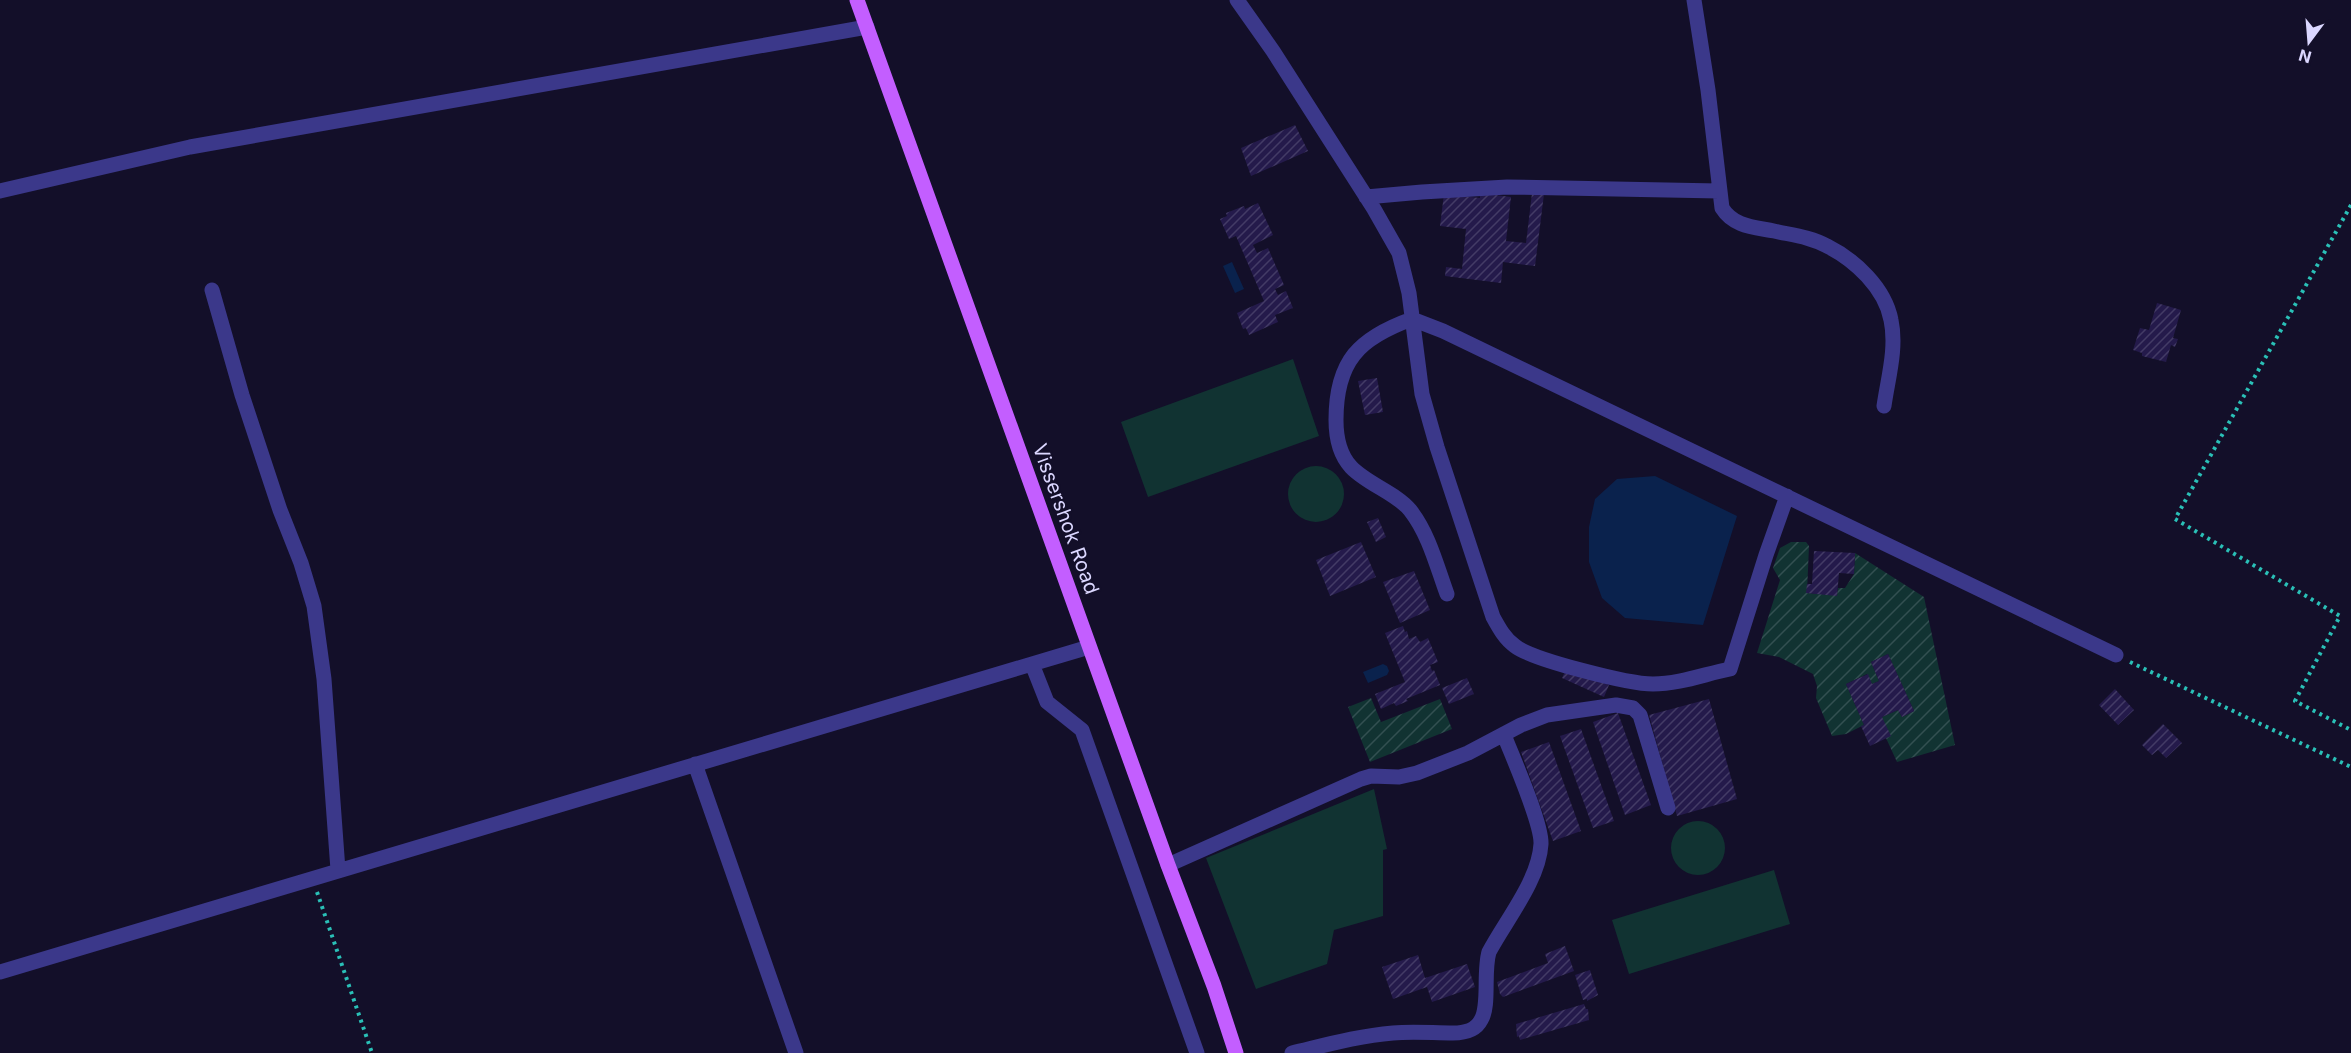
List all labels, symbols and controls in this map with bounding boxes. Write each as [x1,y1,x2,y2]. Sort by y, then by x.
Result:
north arrow [2279,12,2339,72]
text: N [2296,45,2313,68]
street label: Vissershok Road [1028,441,1104,597]

